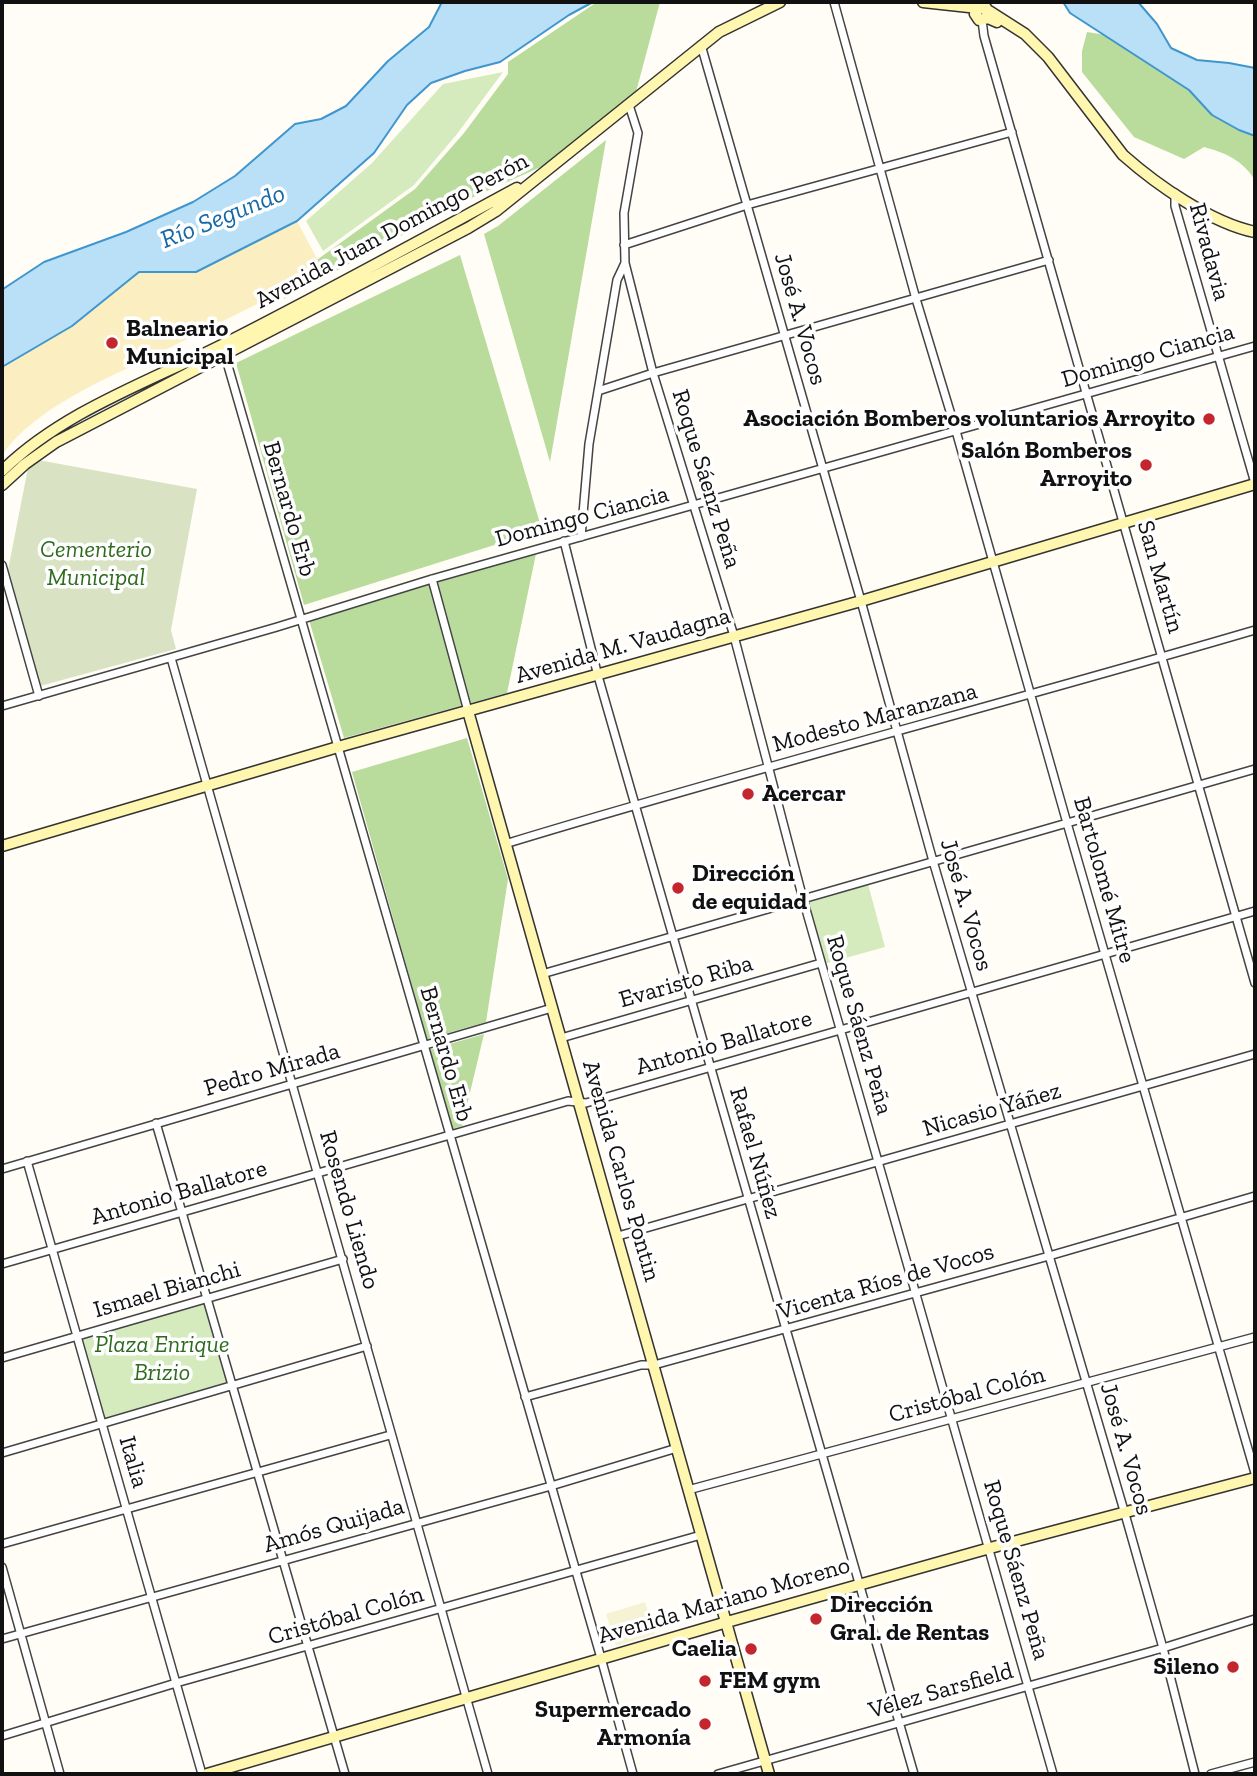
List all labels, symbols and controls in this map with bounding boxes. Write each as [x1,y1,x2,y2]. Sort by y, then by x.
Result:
street label: Avenida Juan Domingo Perón [251,147,533,315]
water label: Río Segundo [156,178,290,256]
street label: Rivadavia [1182,200,1236,304]
street label: José A. Vocos [767,250,833,388]
place label: Balneario Municipal [126,315,234,371]
street label: Domingo Ciancia [1058,318,1238,394]
marker: Balneario Municipal [104,335,120,351]
street label: Roque Sáenz Peña [665,386,747,572]
place label: Asociación Bomberos voluntarios Arroyito [743,405,1195,433]
marker: Asociación Bomberos voluntarios Arroyito [1201,411,1217,427]
place label: Salón Bomberos Arroyito [961,437,1132,493]
street label: Bernardo Erb [256,438,322,580]
marker: Salón Bomberos Arroyito [1138,457,1154,473]
street label: Domingo Ciancia [492,480,672,554]
street label: San Martín [1130,517,1190,637]
park label: Cementerio Municipal [40,536,152,592]
street label: Avenida M. Vaudagna [512,602,734,690]
street label: Modesto Maranzana [770,677,980,759]
place label: Acercar [762,780,846,808]
marker: Acercar [740,786,756,802]
street label: Bartolomé Mitre [1066,794,1142,966]
street label: José A. Vocos [933,836,999,974]
place label: Dirección de equidad [692,860,807,916]
marker: Dirección de equidad [670,880,686,896]
street label: Roque Sáenz Peña [820,932,898,1118]
street label: Evaristo Riba [616,949,756,1015]
street label: Bernardo Erb [413,983,479,1125]
street label: Antonio Ballatore [633,1004,815,1082]
street label: Pedro Mirada [201,1037,343,1103]
street label: Avenida Carlos Pontin [576,1057,666,1285]
street label: Nicasio Yáñez [920,1077,1064,1143]
street label: Rafael Núñez [722,1084,788,1222]
street label: Rosendo Liendo [313,1127,385,1293]
street label: Antonio Ballatore [88,1154,270,1232]
street label: Vicenta Ríos de Vocos [774,1237,998,1327]
street label: Ismael Bianchi [90,1255,244,1325]
park label: Plaza Enrique Brizio [94,1331,230,1387]
street label: Cristóbal Colón [886,1360,1048,1430]
street label: José A. Vocos [1093,1380,1159,1518]
street label: Italia [112,1433,154,1491]
street label: Roque Sáenz Peña [977,1477,1055,1663]
street label: Amós Quijada [260,1492,408,1560]
street label: Avenida Mariano Moreno [595,1551,853,1651]
street label: Cristóbal Colón [265,1580,427,1652]
place label: Dirección Gral. de Rentas [830,1591,989,1647]
marker: Dirección Gral. de Rentas [808,1611,824,1627]
place label: Caelia [672,1635,737,1663]
marker: Caelia [743,1641,759,1657]
place label: Sileno [1153,1653,1219,1681]
street label: Vélez Sarsfield [865,1657,1017,1725]
marker: Sileno [1225,1659,1241,1675]
place label: FEM gym [719,1667,820,1695]
marker: FEM gym [697,1673,713,1689]
place label: Supermercado Armonía [535,1696,691,1752]
marker: Supermercado Armonía [697,1716,713,1732]

